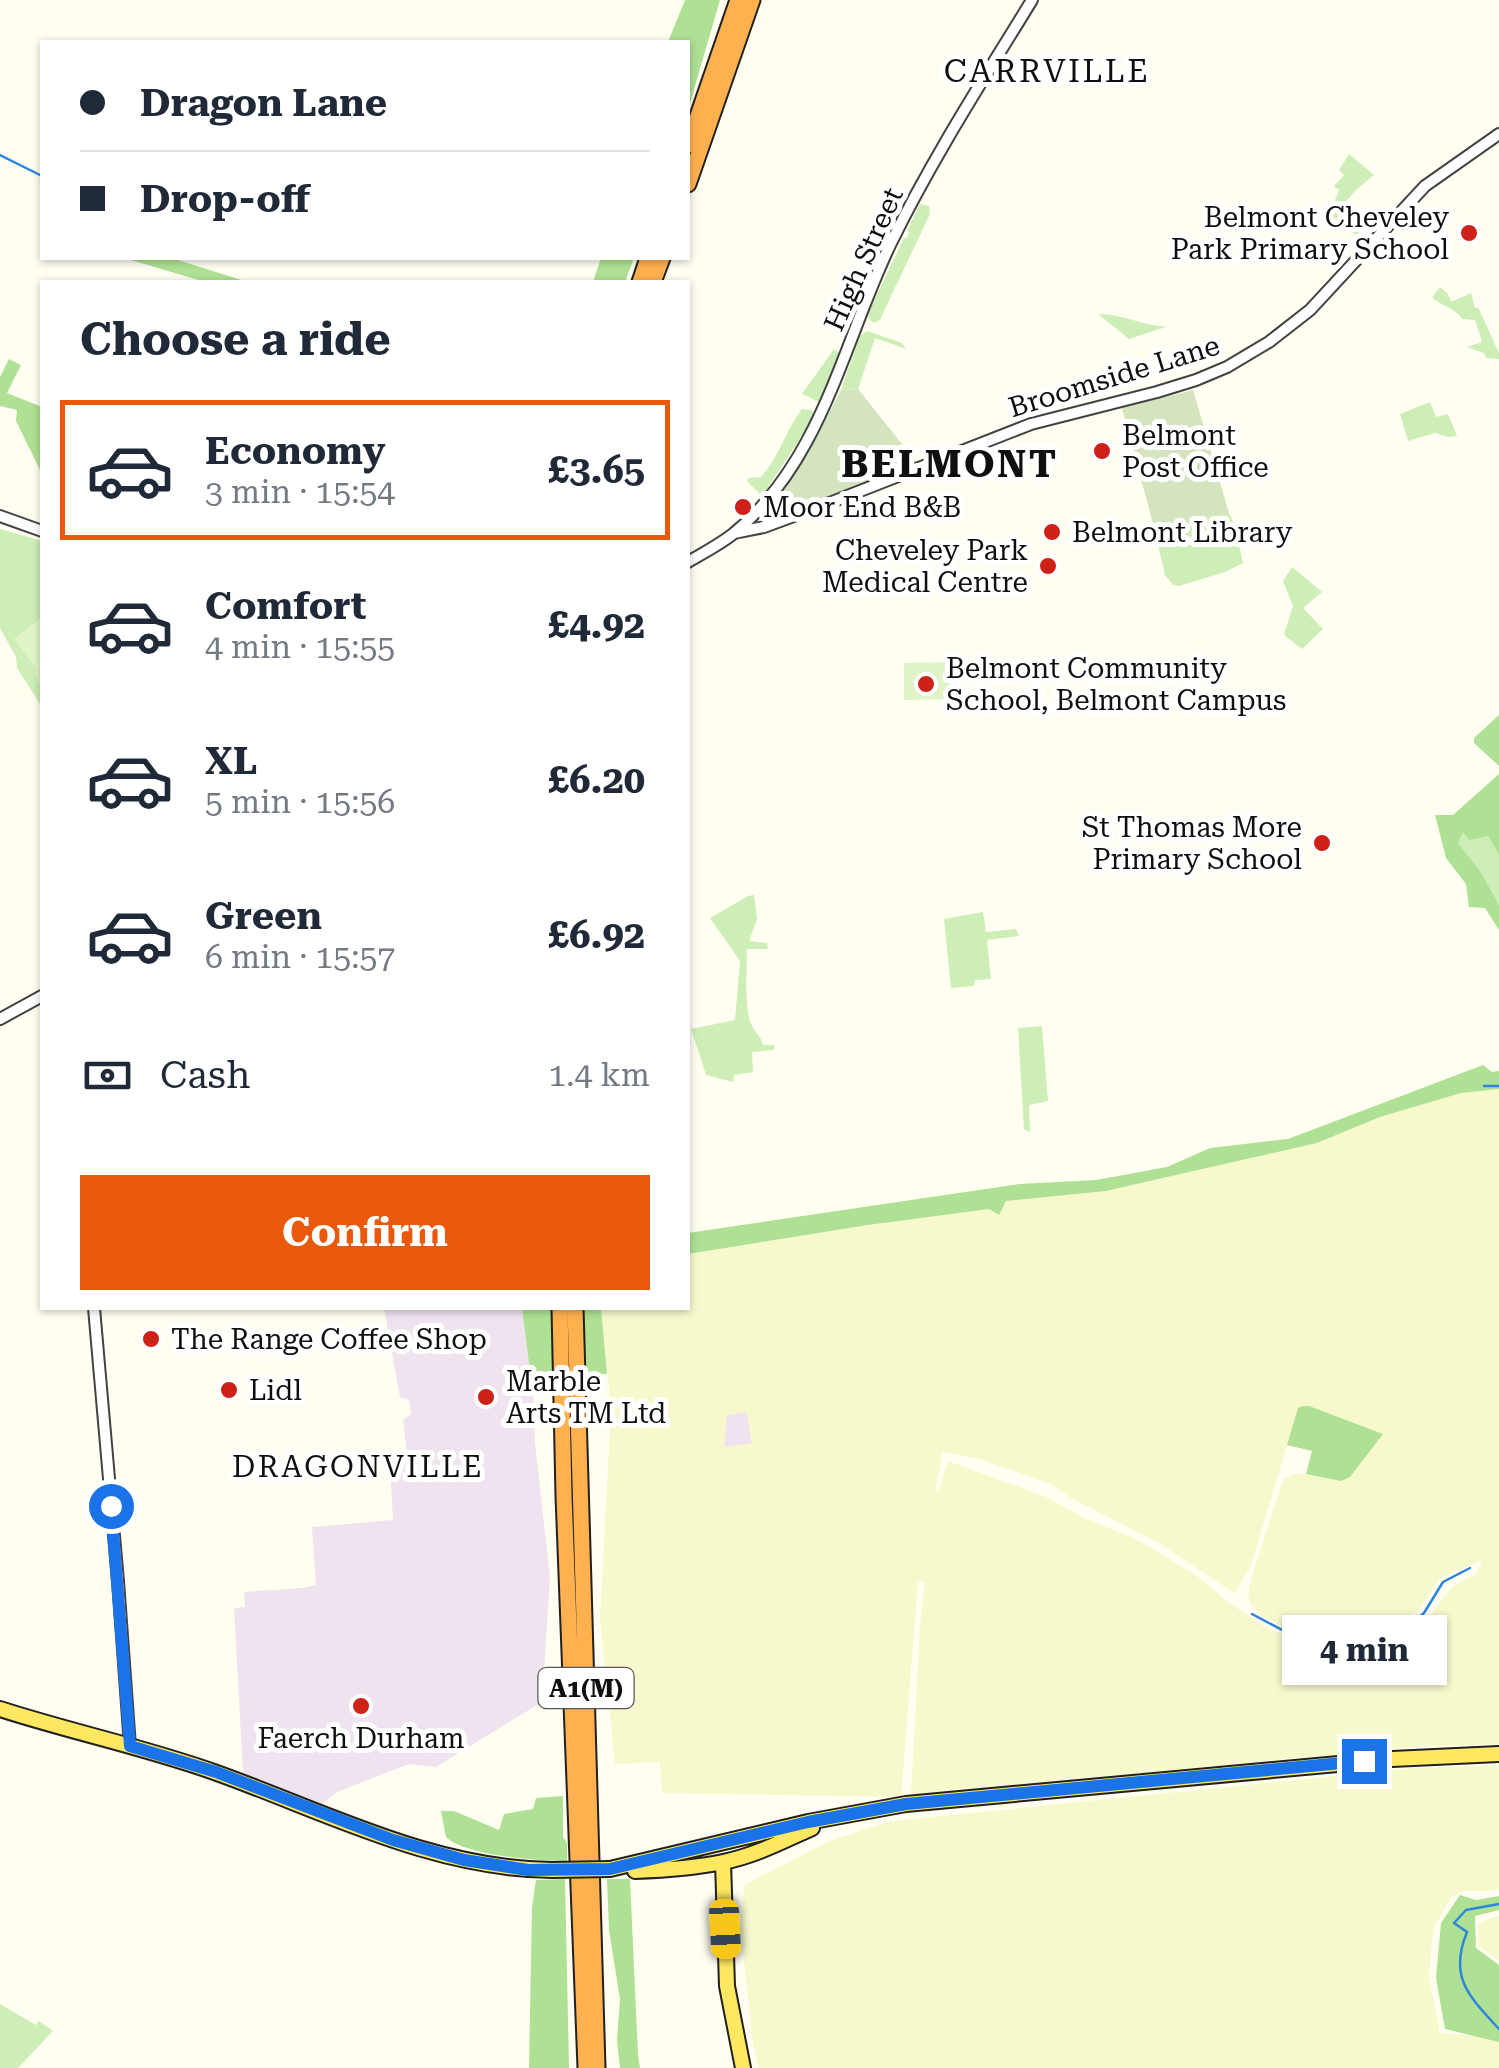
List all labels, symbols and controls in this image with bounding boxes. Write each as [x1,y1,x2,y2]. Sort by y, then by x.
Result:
district label: CARRVILLE [944,52,1150,90]
text: Dragon Lane [140,81,387,125]
text: Drop-off [140,177,310,221]
street label: High Street [817,182,910,336]
place label: Belmont Cheveley Park Primary School [1171,201,1449,266]
marker: Belmont Cheveley Park Primary School [1458,222,1480,244]
text: Choose a ride [80,313,391,366]
street label: Broomside Lane [1005,329,1224,424]
place label: Belmont Post Office [1122,419,1269,484]
icon: car [85,425,175,515]
text: Economy [205,429,385,473]
marker: Belmont Post Office [1091,440,1113,462]
district label: BELMONT [841,442,1059,486]
text: £3.65 [548,448,645,492]
text: 3 min · 15:54 [205,473,395,511]
place label: Moor End B&B [763,491,961,524]
marker: Moor End B&B [732,496,754,518]
place label: Belmont Library [1072,516,1293,549]
marker: Belmont Library [1041,521,1063,543]
place label: Cheveley Park Medical Centre [822,534,1028,599]
marker: Cheveley Park Medical Centre [1037,555,1059,577]
icon: car [85,580,175,670]
text: Comfort [205,584,366,628]
text: £4.92 [548,603,645,647]
text: 4 min · 15:55 [205,628,395,666]
place label: Belmont Community School, Belmont Campus [946,652,1286,717]
marker: Belmont Community School, Belmont Campus [915,673,937,695]
icon: car [85,735,175,825]
text: XL [205,739,257,783]
text: £6.20 [548,758,645,802]
text: 5 min · 15:56 [205,783,395,821]
place label: St Thomas More Primary School [1082,811,1302,876]
marker: St Thomas More Primary School [1311,832,1333,854]
icon: car [85,890,175,980]
text: Green [205,894,322,938]
text: £6.92 [548,913,645,957]
text: 6 min · 15:57 [205,938,395,976]
icon: cash [80,1048,135,1103]
text: Cash [160,1053,250,1097]
text: 1.4 km [548,1056,650,1094]
button: Confirm [80,1175,650,1290]
place label: The Range Coffee Shop [171,1323,487,1356]
marker: The Range Coffee Shop [140,1328,162,1350]
place label: Marble Arts TM Ltd [506,1365,666,1430]
place label: Lidl [249,1374,302,1407]
marker: Lidl [218,1379,240,1401]
marker: Marble Arts TM Ltd [475,1386,497,1408]
district label: DRAGONVILLE [232,1449,484,1484]
route start [89,1484,134,1529]
callout: 4 min [1282,1616,1446,1686]
text: 4 min [1320,1631,1409,1669]
road number: A1(M) [538,1668,634,1708]
marker: Faerch Durham [350,1695,372,1717]
place label: Faerch Durham [257,1722,465,1755]
route end [1342,1739,1387,1784]
car [708,1898,742,1960]

